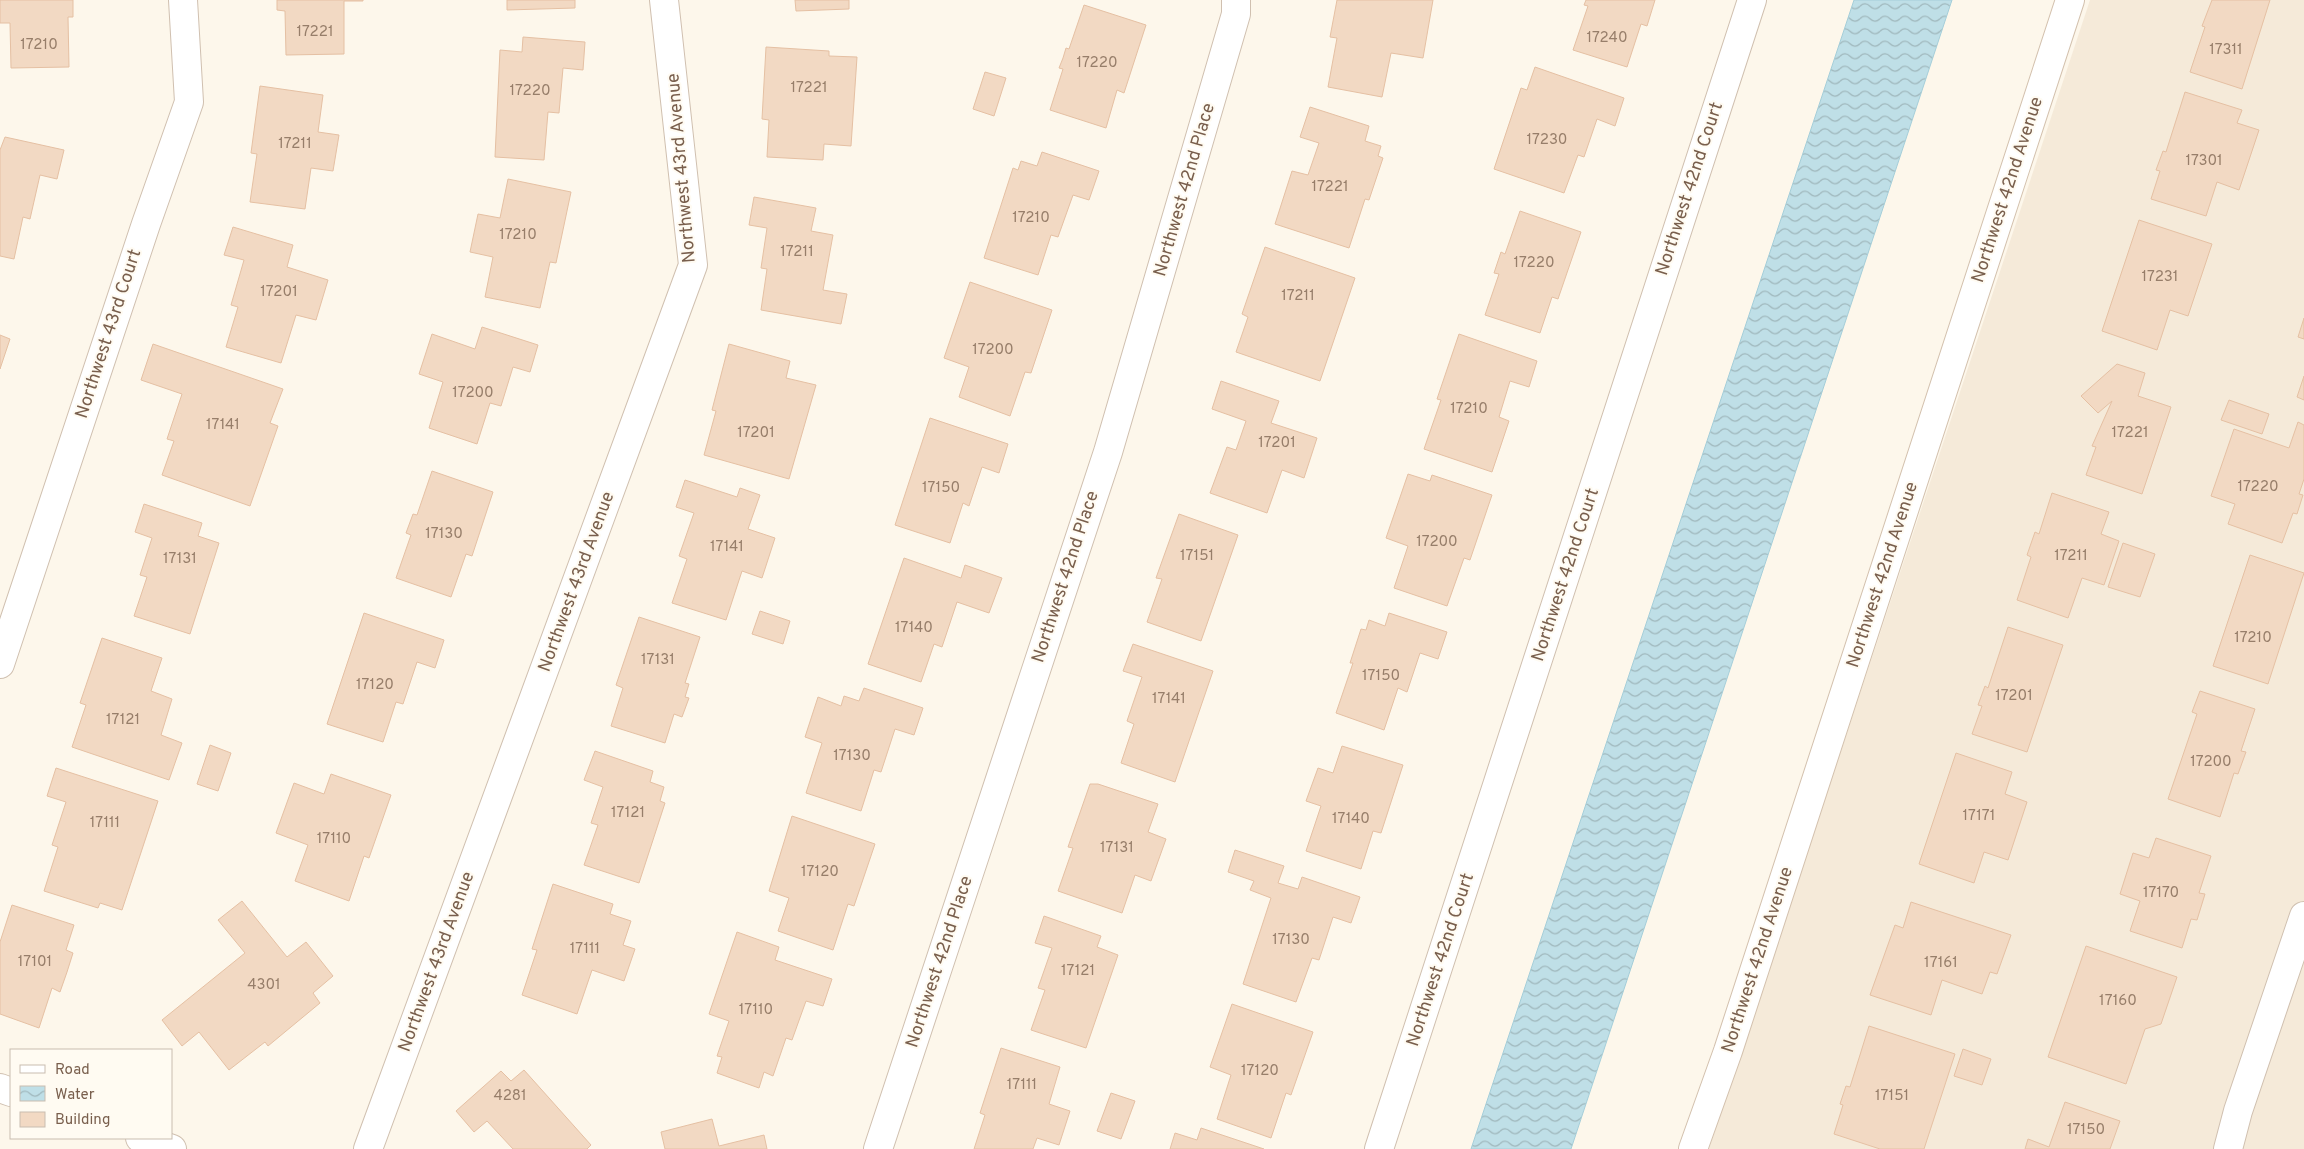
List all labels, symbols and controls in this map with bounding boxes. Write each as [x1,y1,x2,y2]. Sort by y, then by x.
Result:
house number: 17221 [296,23,334,42]
house number: 17240 [1586,29,1628,48]
house number: 17210 [20,36,58,55]
house number: 17311 [2209,41,2243,60]
house number: 17220 [1076,54,1118,73]
street label: Northwest 43rd Avenue [662,72,702,264]
house number: 17221 [790,79,828,98]
house number: 17220 [509,82,551,101]
street label: Northwest 42nd Avenue [1967,94,2049,286]
street label: Northwest 42nd Court [1651,99,1729,279]
street label: Northwest 42nd Place [1149,101,1221,279]
house number: 17230 [1527,131,1567,150]
house number: 17211 [278,135,312,154]
house number: 17301 [2185,152,2223,171]
house number: 17221 [1311,178,1349,197]
house number: 17210 [1012,209,1050,228]
house number: 17210 [499,226,537,245]
house number: 17211 [780,243,814,262]
street label: Northwest 43rd Court [71,246,147,422]
house number: 17220 [1513,254,1555,273]
house number: 17231 [2142,268,2178,287]
house number: 17201 [260,283,298,302]
house number: 17211 [1281,287,1315,306]
house number: 17200 [972,341,1014,360]
house number: 17200 [452,384,494,403]
house number: 17210 [1450,400,1488,419]
house number: 17141 [206,416,240,435]
house number: 17201 [737,424,775,443]
house number: 17221 [2111,424,2149,443]
house number: 17201 [1258,434,1296,453]
house number: 17220 [2237,478,2279,497]
house number: 17150 [922,479,960,498]
street label: Northwest 42nd Avenue [1842,479,1924,671]
street label: Northwest 42nd Court [1527,485,1605,665]
street label: Northwest 42nd Place [1027,488,1105,666]
street label: Northwest 43rd Avenue [534,489,620,675]
house number: 17130 [425,525,463,544]
house number: 17200 [1416,533,1458,552]
house number: 17141 [710,538,744,557]
house number: 17151 [1180,547,1214,566]
house number: 17211 [2054,547,2088,566]
house number: 17131 [163,550,197,569]
house number: 17140 [895,619,933,638]
house number: 17210 [2234,629,2272,648]
house number: 17131 [641,651,675,670]
house number: 17150 [1362,667,1400,686]
house number: 17120 [356,676,394,695]
house number: 17201 [1995,687,2033,706]
house number: 17141 [1152,690,1186,709]
house number: 17121 [106,711,140,730]
house number: 17130 [833,747,871,766]
house number: 17200 [2190,753,2232,772]
house number: 17121 [611,804,645,823]
house number: 17171 [1963,807,1995,826]
house number: 17140 [1332,810,1370,829]
house number: 17111 [90,814,120,833]
house number: 17110 [317,830,351,849]
house number: 17131 [1100,839,1134,858]
house number: 17120 [801,863,839,882]
street label: Northwest 42nd Avenue [1717,864,1799,1056]
street label: Northwest 43rd Avenue [394,869,480,1055]
street label: Northwest 42nd Court [1402,870,1480,1050]
street label: Northwest 42nd Place [901,873,979,1051]
house number: 17170 [2143,884,2179,903]
house number: 17130 [1272,931,1310,950]
house number: 17111 [570,940,600,959]
house number: 17101 [18,953,52,972]
house number: 17161 [1924,954,1958,973]
house number: 17121 [1061,962,1095,981]
house number: 4301 [247,976,281,995]
house number: 17160 [2099,992,2137,1011]
house number: 17110 [739,1001,773,1020]
legend [10,1049,172,1139]
text: Road [55,1061,90,1080]
house number: 17120 [1241,1062,1279,1081]
house number: 17111 [1007,1076,1037,1095]
text: Water [55,1086,95,1105]
house number: 4281 [493,1087,527,1106]
house number: 17151 [1875,1087,1909,1106]
text: Building [55,1111,110,1130]
house number: 17150 [2067,1121,2105,1140]

